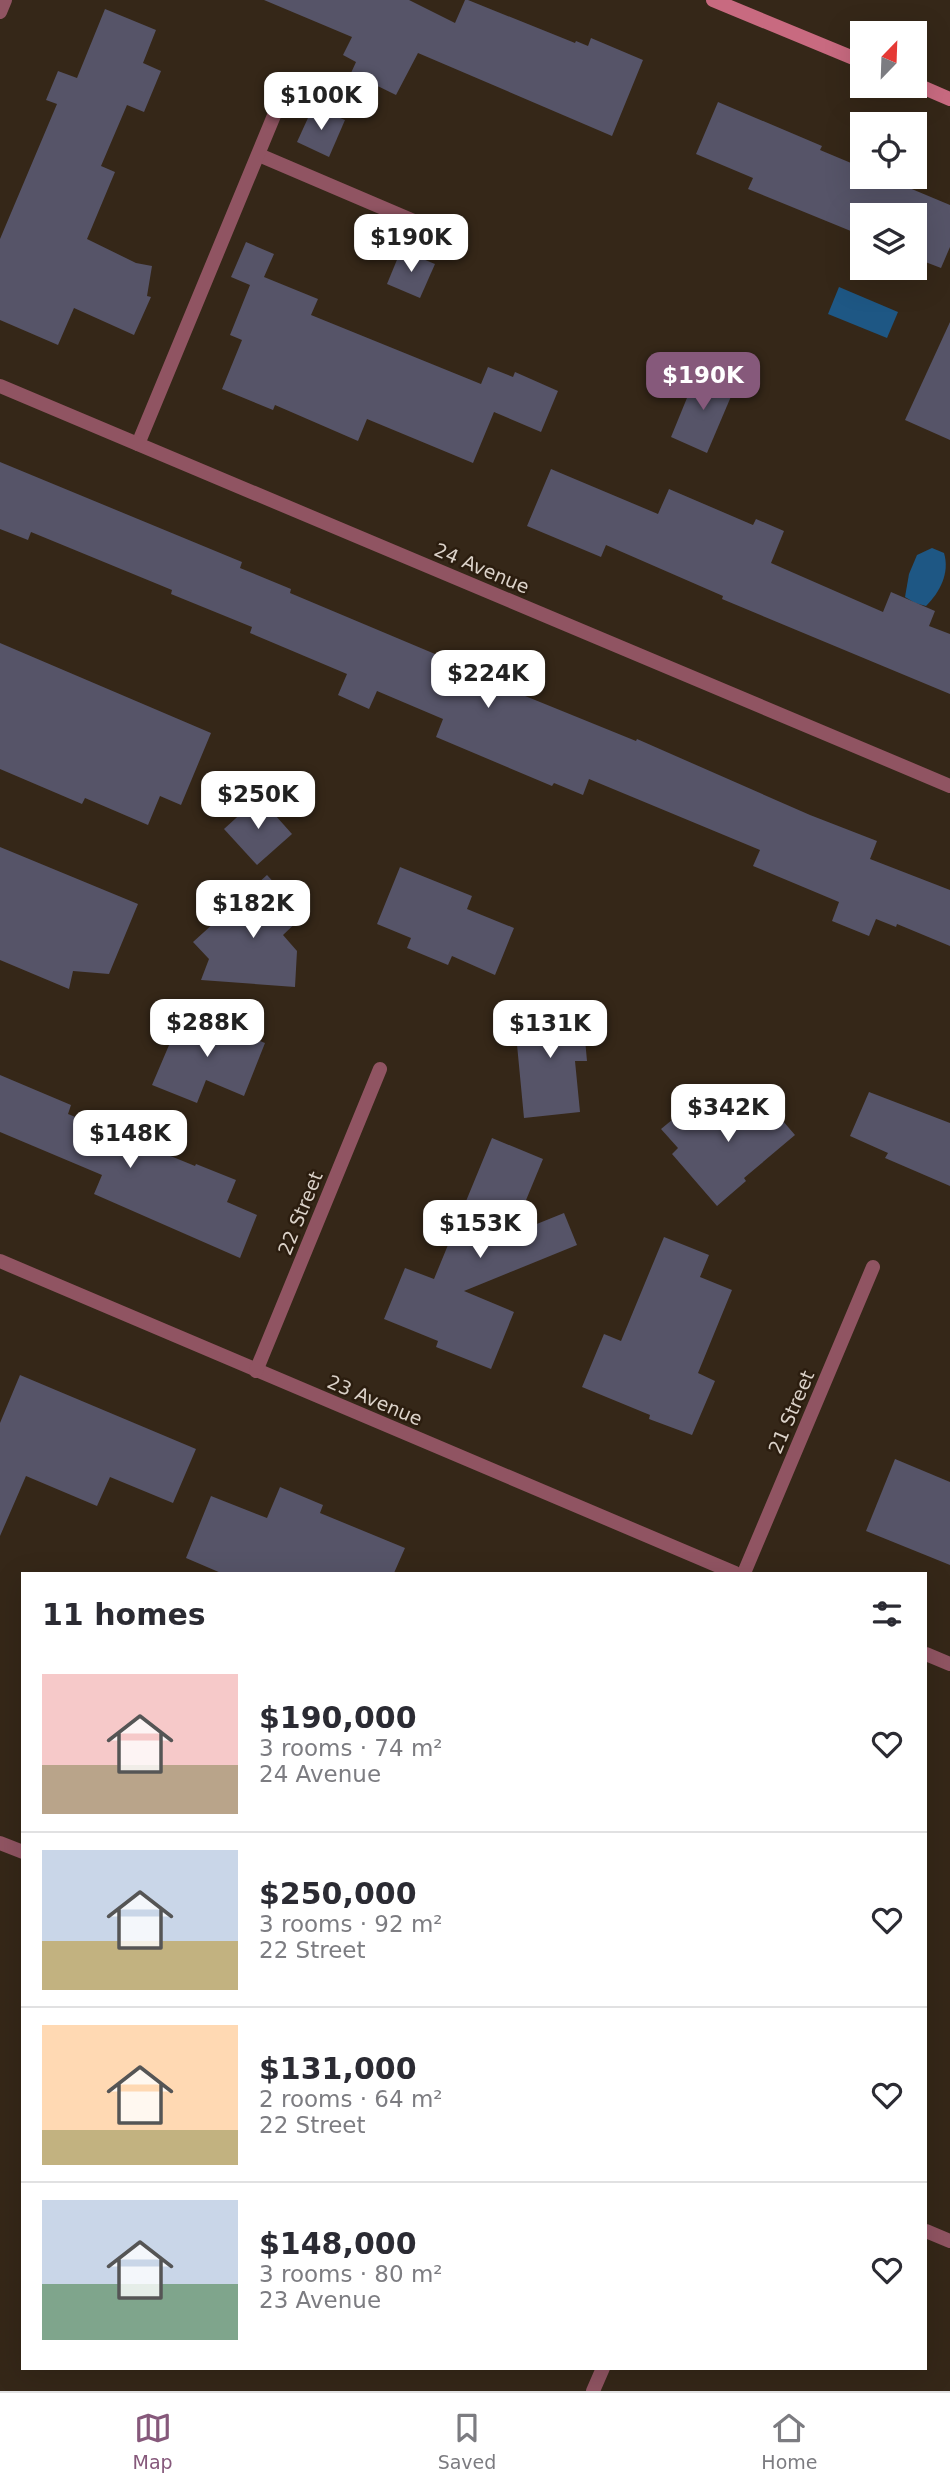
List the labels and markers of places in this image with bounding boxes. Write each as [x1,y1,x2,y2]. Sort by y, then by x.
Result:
pin: $100K [272,72,370,132]
pin: $190K [362,215,460,274]
pin: $190K [654,352,752,412]
pin: $224K [439,650,537,710]
pin: $250K [209,772,307,831]
pin: $182K [204,880,302,940]
pin: $288K [158,1000,256,1059]
pin: $131K [501,1000,599,1060]
pin: $342K [679,1084,777,1144]
pin: $148K [81,1110,179,1170]
pin: $153K [431,1200,529,1260]

